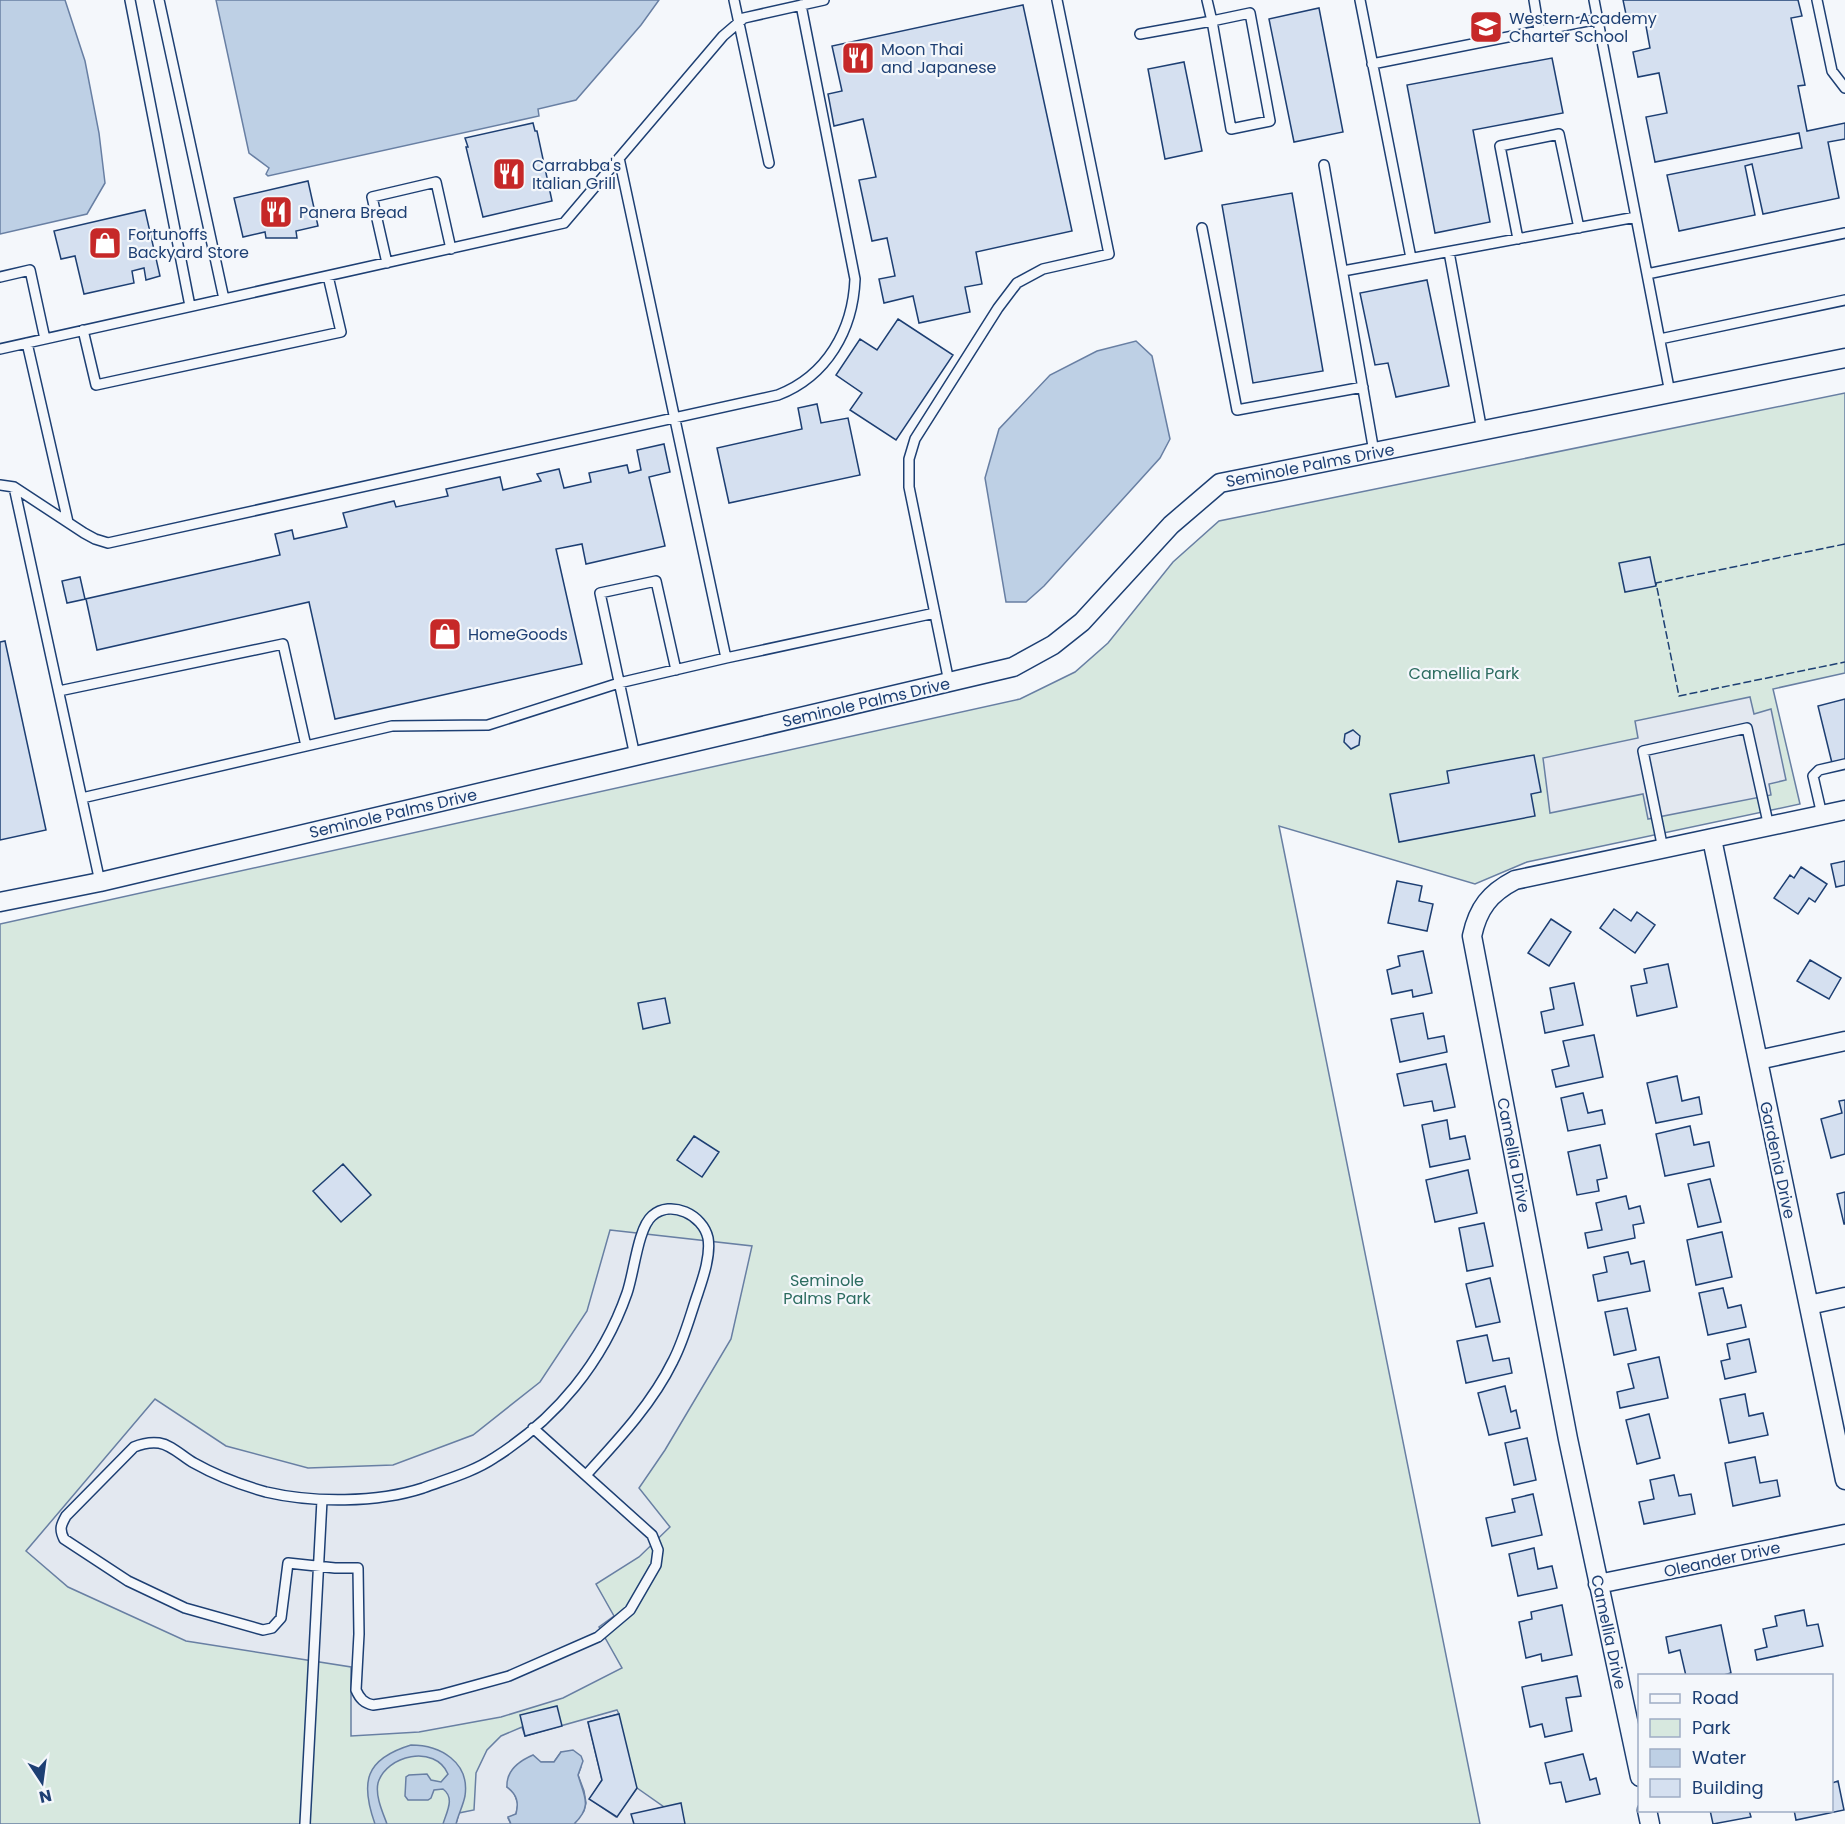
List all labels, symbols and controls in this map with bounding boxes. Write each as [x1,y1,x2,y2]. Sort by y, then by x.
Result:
place label: Western Academy Charter School [1509,7,1657,48]
school or university icon: Western Academy Charter School [1468,9,1504,45]
place label: Moon Thai and Japanese [881,38,997,79]
restaurant icon: Moon Thai and Japanese [840,40,876,76]
place label: Carrabba's Italian Grill [532,154,621,195]
restaurant icon: Carrabba's Italian Grill [491,156,527,192]
restaurant icon: Panera Bread [258,194,294,230]
place label: Panera Bread [299,201,408,224]
place label: Fortunoffs Backyard Store [128,223,249,264]
shop icon: Fortunoffs Backyard Store [87,225,123,261]
street label: Seminole Palms Drive [1224,438,1397,493]
shop icon: HomeGoods [427,616,463,652]
place label: HomeGoods [468,623,568,646]
park label: Camellia Park [1409,662,1520,685]
street label: Seminole Palms Drive [780,672,952,733]
street label: Seminole Palms Drive [307,783,479,844]
street label: Camellia Drive [1491,1096,1536,1215]
street label: Gardenia Drive [1754,1099,1801,1221]
park label: Seminole Palms Park [783,1269,871,1310]
street label: Oleander Drive [1662,1536,1783,1583]
street label: Camellia Drive [1585,1573,1632,1692]
legend [1638,1674,1833,1812]
text: Road [1692,1685,1739,1710]
text: Park [1692,1715,1731,1740]
text: Water [1692,1745,1746,1770]
north arrow [12,1752,72,1812]
text: Building [1692,1775,1764,1800]
text: N [37,1784,54,1809]

